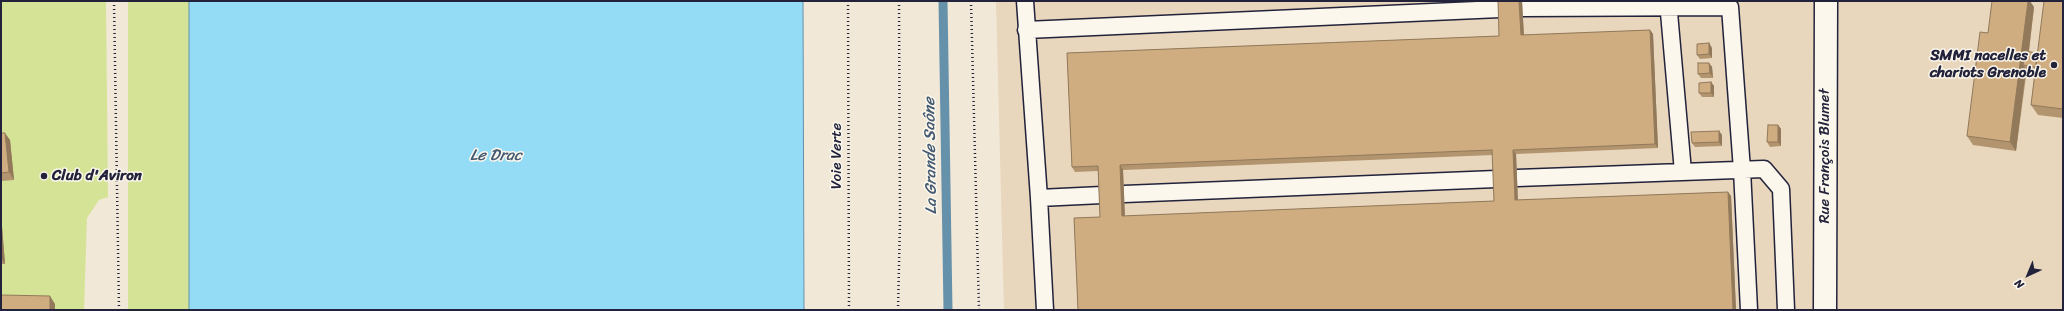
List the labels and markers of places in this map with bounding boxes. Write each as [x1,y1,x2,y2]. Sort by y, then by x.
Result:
place label: SMMI nacelles et chariots Grenoble [1930,47,2046,82]
marker: SMMI nacelles et chariots Grenoble [2049,60,2059,70]
place label: Club d'Aviron [52,167,142,185]
marker: Club d'Aviron [39,171,49,181]

